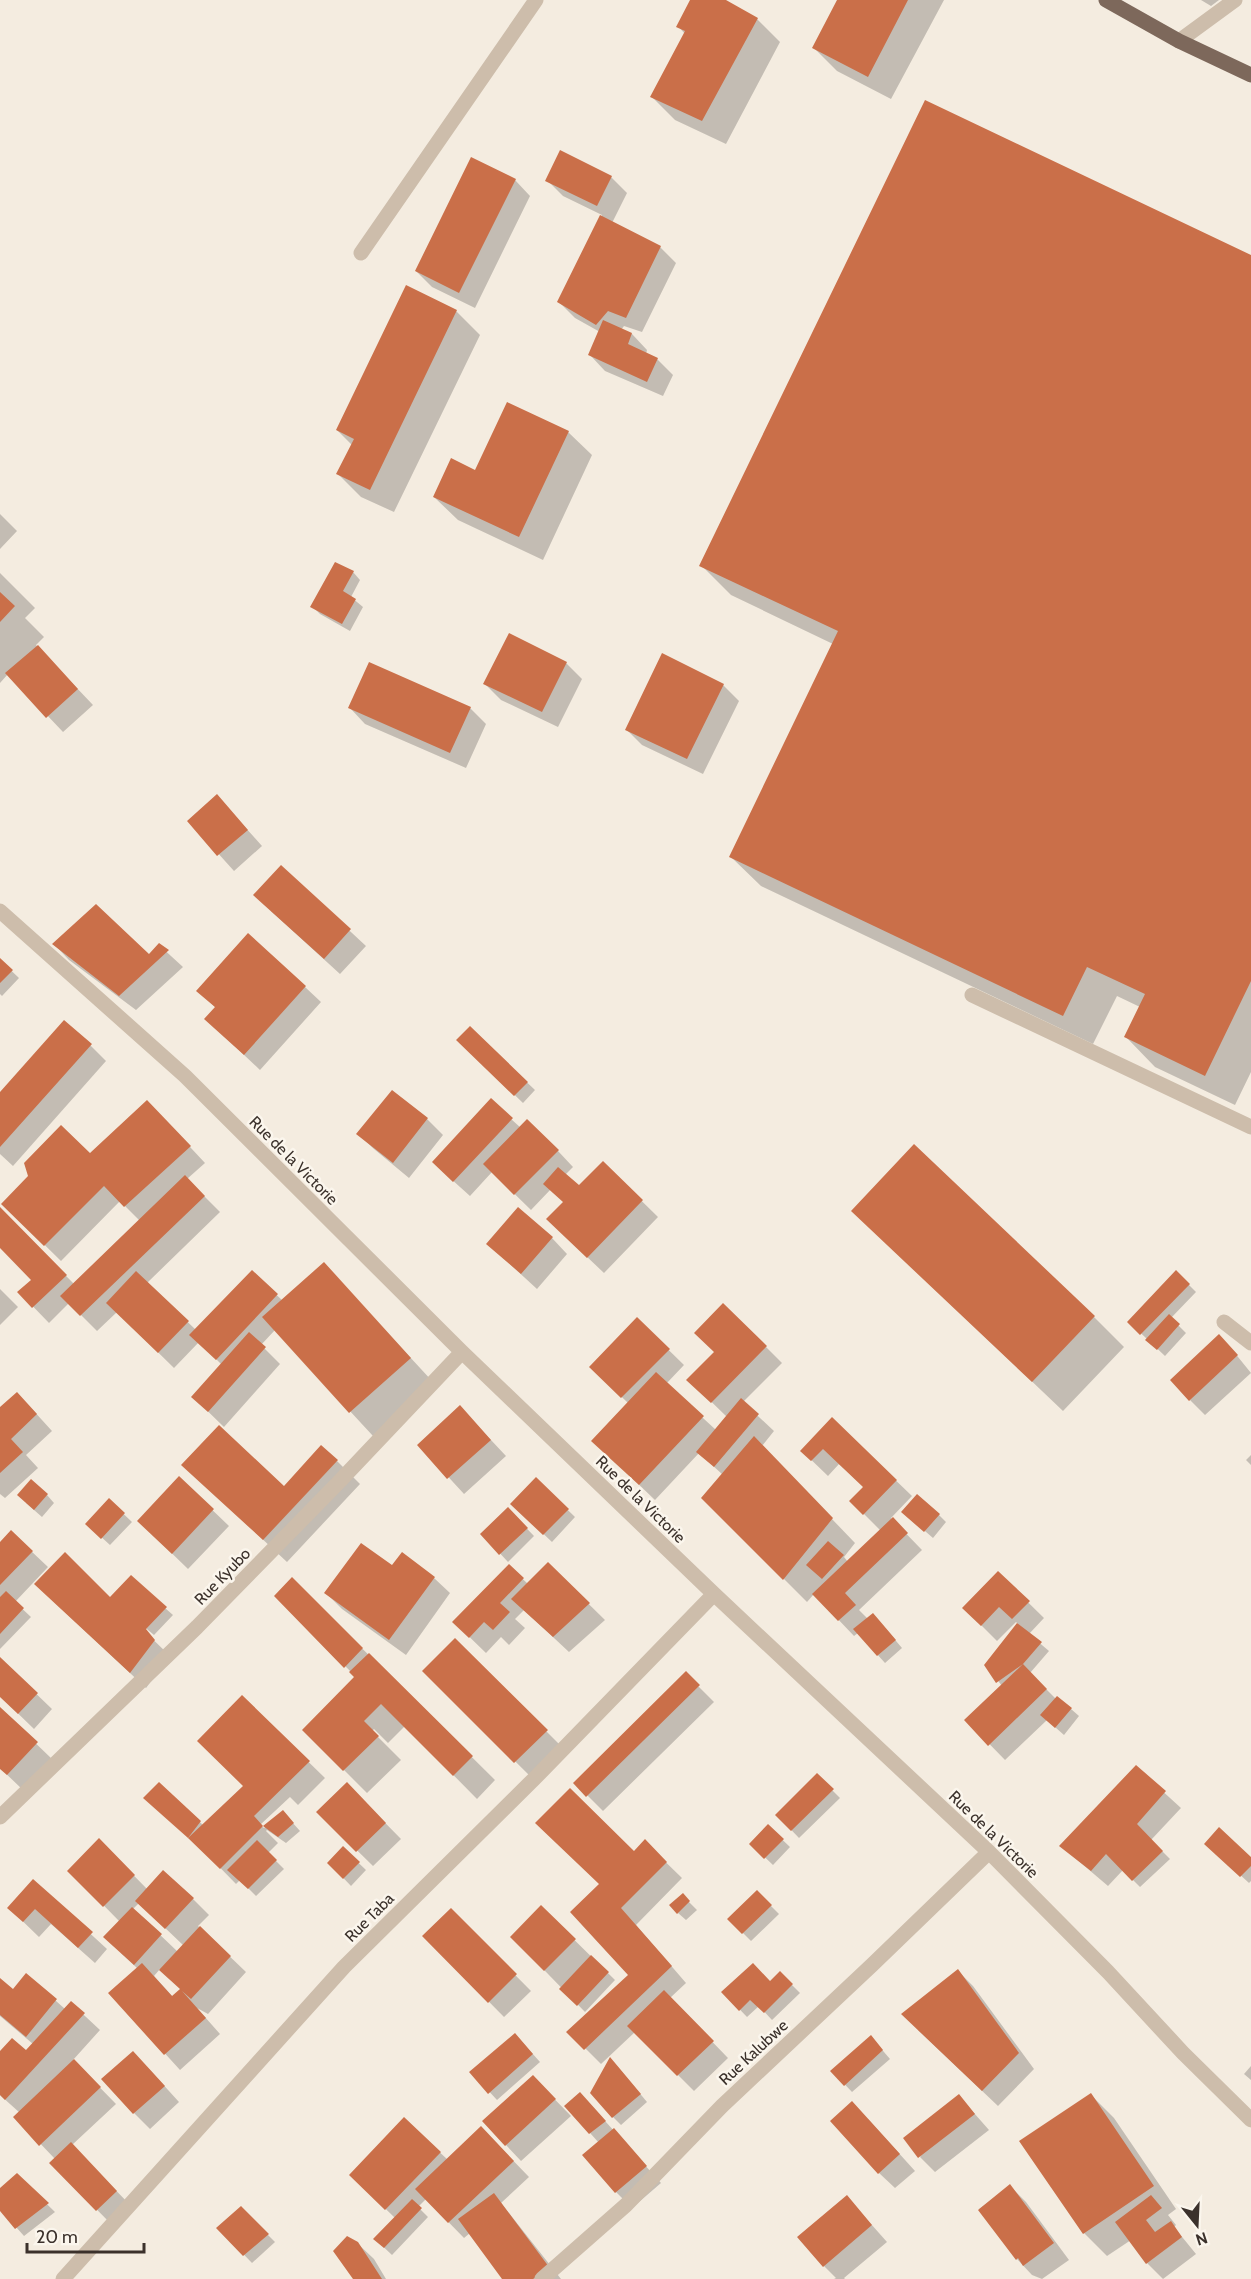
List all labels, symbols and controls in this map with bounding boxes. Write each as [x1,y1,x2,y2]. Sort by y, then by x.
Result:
street label: Rue de la Victorie [245,1112,342,1209]
street label: Rue de la Victorie [592,1452,689,1547]
street label: Rue Kyubo [191,1544,254,1609]
street label: Rue de la Victorie [945,1787,1042,1882]
street label: Rue Taba [341,1889,398,1946]
street label: Rue Kalubwe [715,2016,792,2089]
north arrow [1167,2195,1227,2255]
scale bar [27,2216,144,2254]
text: 20 m [36,2226,78,2248]
text: N [1193,2228,1210,2250]

